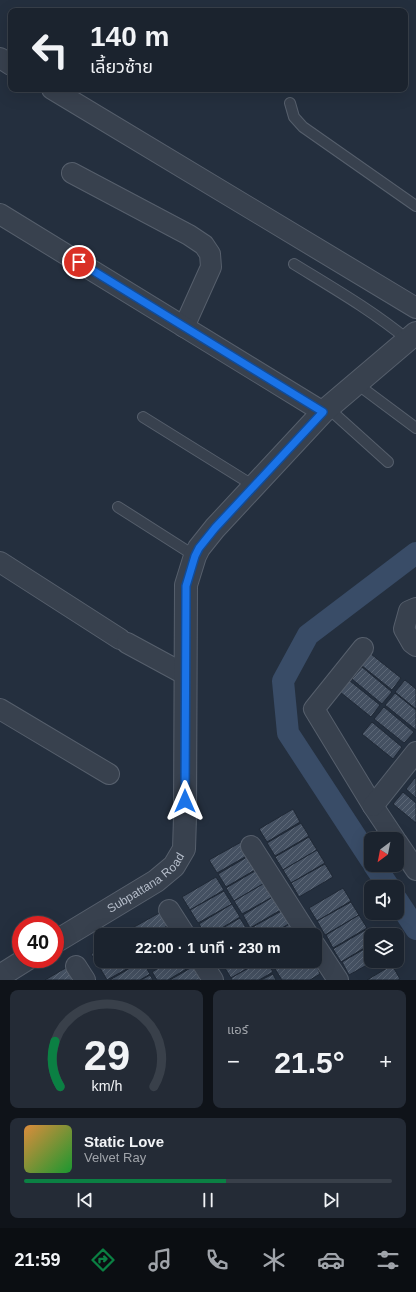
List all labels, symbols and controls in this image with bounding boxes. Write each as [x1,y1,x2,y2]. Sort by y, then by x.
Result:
text: 140 m [90,21,169,52]
icon: left [24,24,76,76]
text: เลี้ยวซ้าย [90,57,153,77]
pin [62,245,96,279]
icon: arrive [68,251,90,273]
position arrow [164,780,206,822]
north arrow [364,832,404,872]
map controls [364,832,404,968]
street label: Subpattana Road [105,850,187,916]
button: sound [364,880,404,920]
speed limit sign: 40 [12,916,64,968]
button: layers [364,928,404,968]
text: 22:00 · 1 นาที · 230 m [135,939,281,956]
text: แอร์ [227,1022,248,1037]
text: 29 [83,1032,130,1079]
text: 21.5° [274,1046,345,1079]
text: − [227,1049,240,1074]
text: + [379,1049,392,1074]
text: km/h [91,1078,122,1094]
text: Static Love [84,1133,164,1150]
text: Velvet Ray [84,1150,146,1165]
icon: previous [74,1189,96,1211]
icon: pause [197,1189,219,1211]
icon: next [320,1189,342,1211]
icon: directions [89,1246,117,1274]
icon: music [146,1246,174,1274]
icon: phone [203,1246,231,1274]
icon: climate [260,1246,288,1274]
icon: car [317,1246,345,1274]
icon: filters [374,1246,402,1274]
text: 21:59 [14,1250,60,1270]

